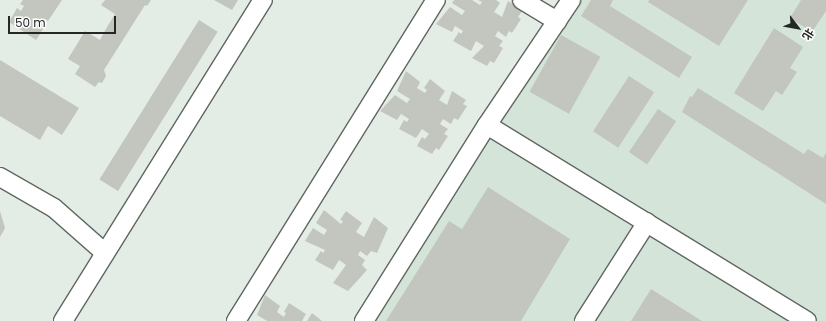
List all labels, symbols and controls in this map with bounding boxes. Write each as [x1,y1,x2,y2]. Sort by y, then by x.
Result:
scale bar [10,8,118,34]
north arrow [778,8,818,48]
text: 50 m [15,14,46,31]
text: 北 [798,25,818,43]

